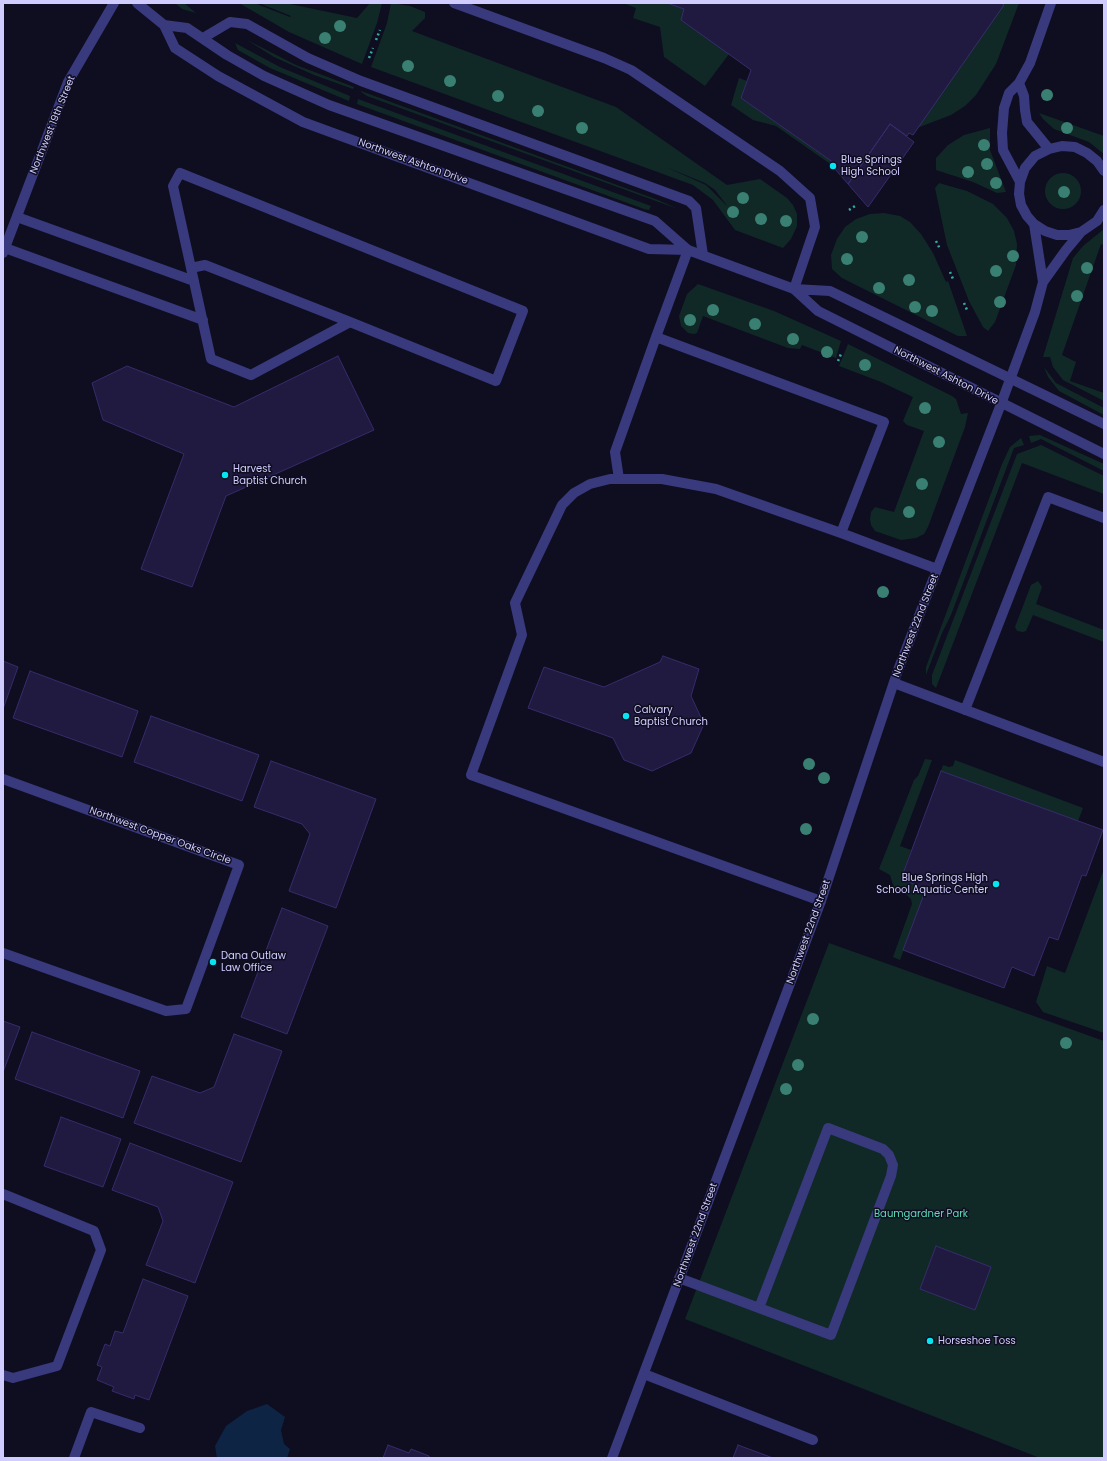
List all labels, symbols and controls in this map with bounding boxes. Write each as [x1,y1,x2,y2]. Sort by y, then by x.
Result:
street label: Northwest 19th Street [28,74,78,176]
street label: Northwest Ashton Drive [357,137,469,187]
place label: Blue Springs High School [841,154,902,178]
marker: Blue Springs High School [828,161,838,171]
street label: Northwest Ashton Drive [892,344,1000,408]
place label: Harvest Baptist Church [233,463,307,486]
marker: Harvest Baptist Church [220,470,230,480]
street label: Northwest 22nd Street [891,573,941,679]
place label: Calvary Baptist Church [634,704,708,728]
marker: Calvary Baptist Church [621,711,631,721]
street label: Northwest Copper Oaks Circle [88,805,232,867]
place label: Blue Springs High School Aquatic Center [876,872,988,896]
street label: Northwest 22nd Street [785,878,833,986]
marker: Blue Springs High School Aquatic Center [991,879,1001,889]
place label: Dana Outlaw Law Office [221,950,286,974]
marker: Dana Outlaw Law Office [208,957,218,967]
street label: Northwest 22nd Street [672,1181,720,1289]
park label: Baumgardner Park [874,1208,968,1220]
place label: Horseshoe Toss [938,1335,1016,1347]
marker: Horseshoe Toss [925,1336,935,1346]

